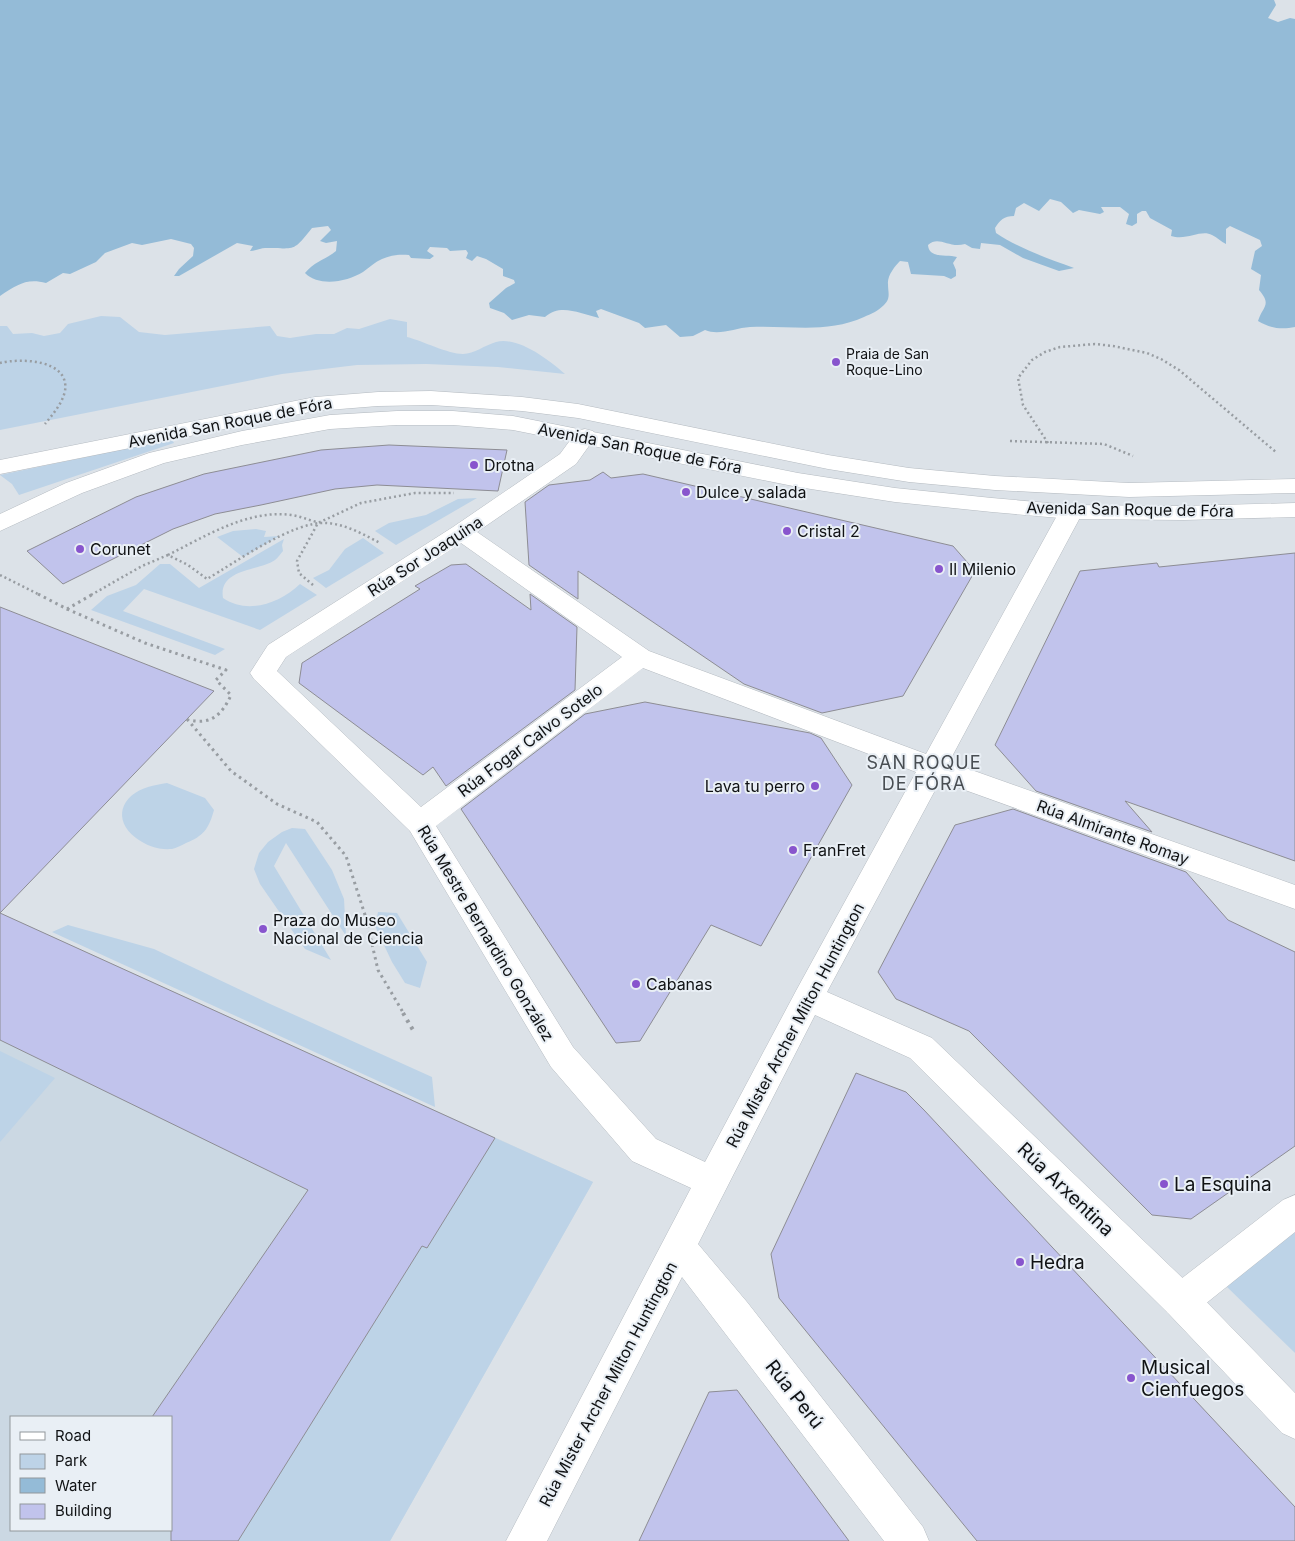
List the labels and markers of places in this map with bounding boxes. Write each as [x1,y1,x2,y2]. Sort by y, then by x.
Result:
place label: Praia de San Roque-Lino [846,345,929,378]
marker: Praia de San Roque-Lino [830,356,842,368]
place label: Drotna [484,455,535,475]
marker: Drotna [468,459,480,471]
place label: Dulce y salada [696,482,806,502]
marker: Dulce y salada [680,486,692,498]
place label: Cristal 2 [797,521,860,541]
marker: Cristal 2 [781,525,793,537]
place label: Corunet [90,539,151,559]
marker: Corunet [74,543,86,555]
place label: Il Milenio [949,559,1016,579]
marker: Il Milenio [933,563,945,575]
place label: Lava tu perro [705,776,805,796]
marker: Lava tu perro [809,780,821,792]
place label: FranFret [803,840,866,860]
marker: FranFret [787,844,799,856]
place label: Praza do Museo Nacional de Ciencia [273,910,423,948]
marker: Praza do Museo Nacional de Ciencia [257,923,269,935]
place label: Cabanas [646,974,713,994]
marker: Cabanas [630,978,642,990]
place label: La Esquina [1174,1173,1272,1196]
marker: La Esquina [1158,1178,1170,1190]
place label: Hedra [1030,1251,1085,1274]
marker: Hedra [1014,1256,1026,1268]
place label: Musical Cienfuegos [1141,1356,1244,1401]
marker: Musical Cienfuegos [1125,1372,1137,1384]

